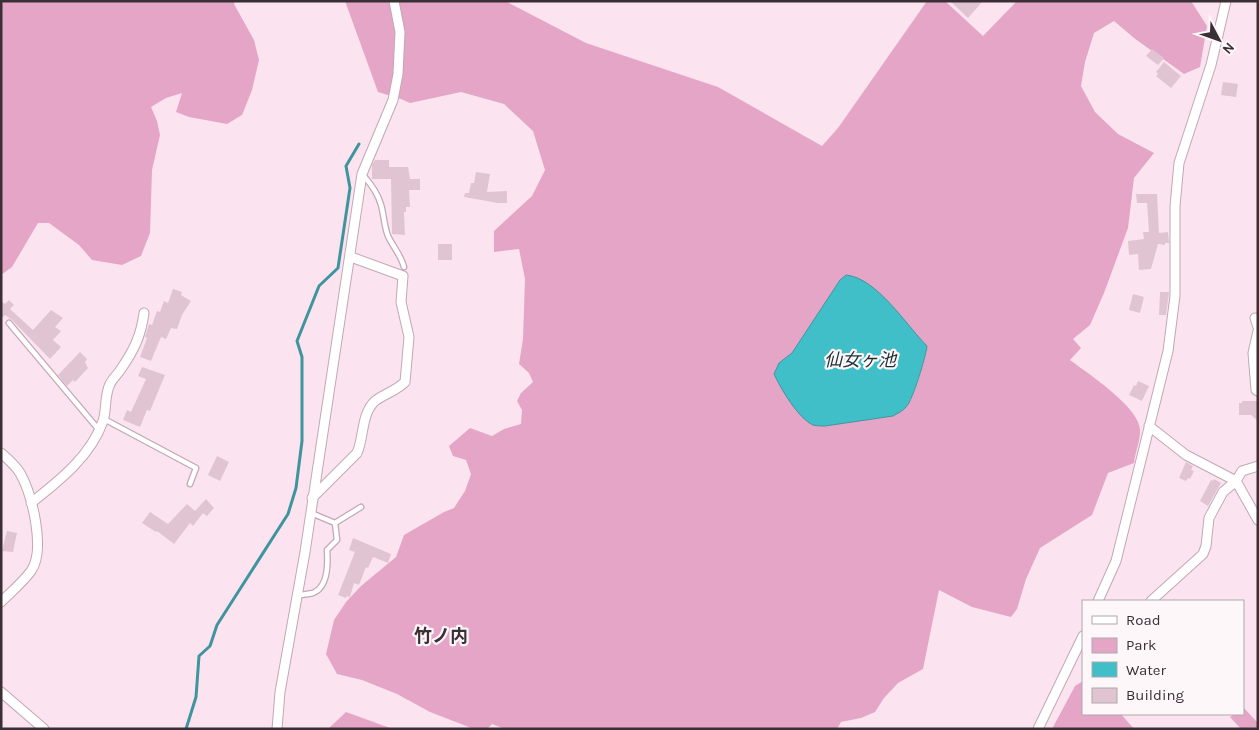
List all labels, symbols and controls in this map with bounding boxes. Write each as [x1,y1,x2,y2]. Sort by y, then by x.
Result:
north arrow [1194,15,1244,65]
text: N [1219,39,1238,58]
water label: 仙女ヶ池 [824,349,898,371]
legend [1082,600,1244,715]
text: Road [1126,611,1161,629]
district label: 竹ノ内 [414,625,468,647]
text: Park [1126,636,1156,654]
text: Water [1126,661,1167,679]
text: Building [1126,686,1184,704]

